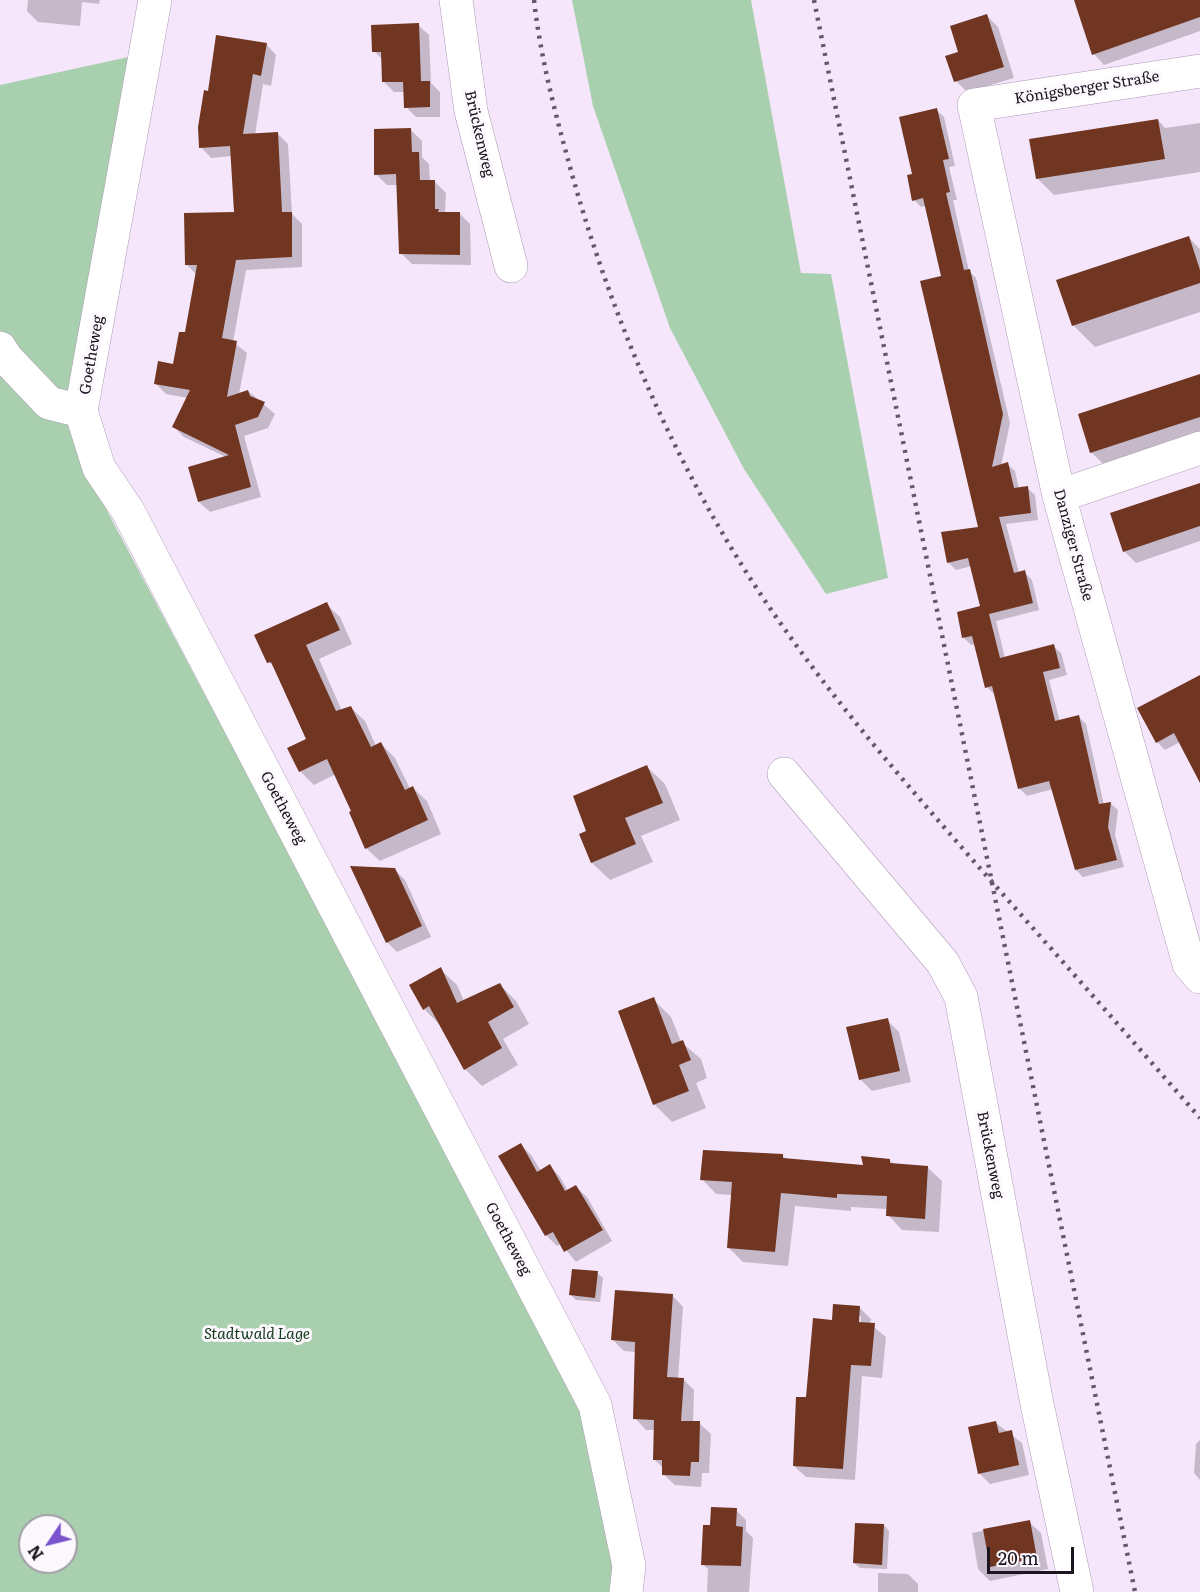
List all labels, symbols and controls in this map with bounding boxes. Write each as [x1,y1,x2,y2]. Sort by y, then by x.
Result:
street label: Königsberger Straße [1013,68,1161,108]
street label: Brückenweg [460,89,498,179]
street label: Goetheweg [76,314,108,396]
street label: Danziger Straße [1049,487,1097,603]
street label: Goetheweg [256,768,310,848]
street label: Brückenweg [973,1110,1007,1200]
street label: Goetheweg [481,1199,535,1279]
park label: Stadtwald Lage [204,1326,310,1344]
north arrow [18,1514,78,1574]
scale bar [990,1535,1077,1573]
text: N [21,1541,49,1566]
text: 20 m [998,1544,1039,1571]

